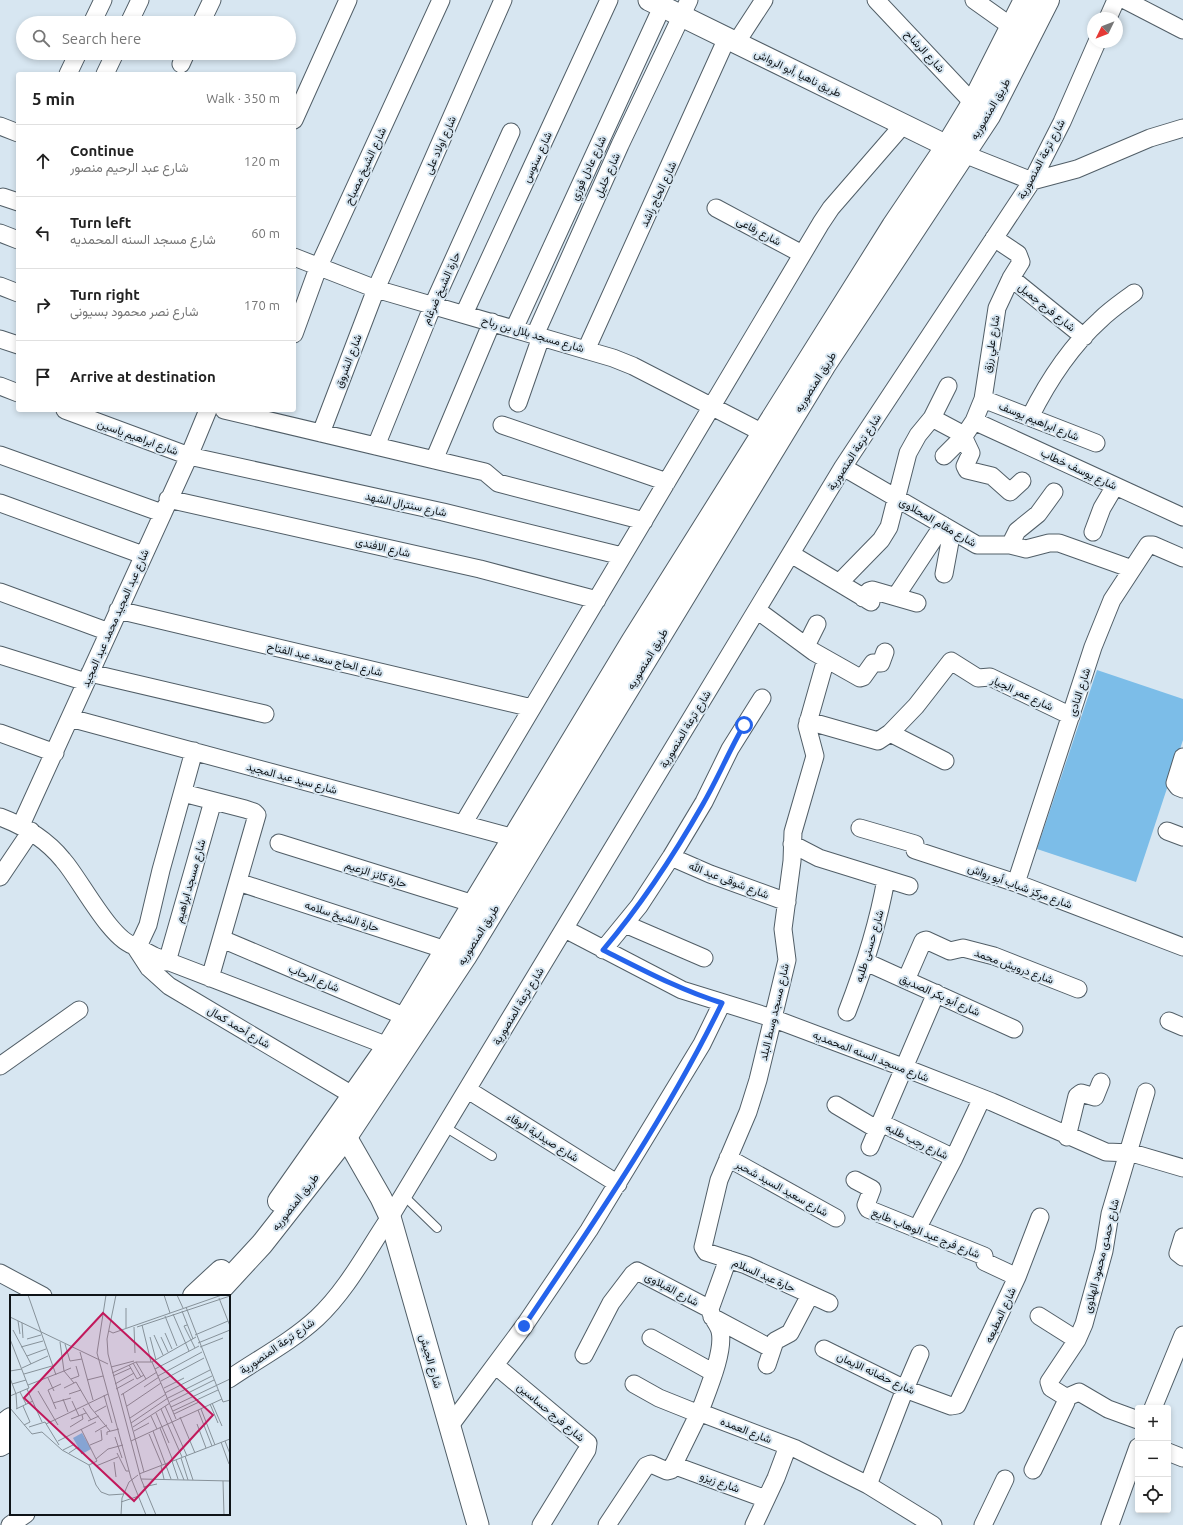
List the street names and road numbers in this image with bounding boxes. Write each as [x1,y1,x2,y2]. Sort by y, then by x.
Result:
street label: شارع الرشاح [901,28,948,76]
street label: طريق ناهيا ,أبو الرواش [752,47,843,100]
street label: طريق المنصوريه [968,76,1013,142]
street label: شارع اولاد على [422,114,460,177]
street label: شارع ترعة المنصورية [1015,117,1069,202]
street label: شارع الشيخ مصباح [342,125,390,207]
street label: شارع سنوس [520,129,556,185]
street label: شارع عادل فوزي [568,134,612,204]
street label: شارع خليل [592,151,624,200]
street label: شارع الحاج راشد [638,159,680,229]
street label: شارع رفاعى [734,214,783,250]
street label: حارة الشيخ ضرغام [420,250,464,327]
street label: شارع فرج جميل [1015,281,1078,335]
street label: شارع مسجد بلال بن رباح [480,314,586,356]
street label: شارع علي رزق [981,314,1005,374]
street label: شارع الشروق [332,332,366,390]
street label: طريق المنصوريه [792,350,839,415]
street label: شارع ابراهيم يوسف [996,399,1081,445]
street label: شارع ترعة المنصورية [825,411,885,493]
street label: شارع ابراهيم ياسين [95,417,180,459]
street label: شارع يوسف خطاب [1038,446,1119,494]
street label: شارع سنترال الشهد [364,490,448,521]
street label: شارع مقام المحلاوى [896,495,979,551]
street label: شارع الافندى [354,535,412,561]
street label: شارع عبد المجيد محمد عبد المجيد [79,547,153,690]
street label: طريق المنصوريه [624,626,671,692]
street label: شارع الحاج سعد عبد الفتاح [266,640,384,680]
street label: شارع النادى [1066,666,1094,718]
street label: شارع عمر الجيار [987,673,1055,715]
street label: شارع ترعة المنصورية [657,688,715,771]
street label: شارع سيد عبد المجيد [245,760,339,798]
street label: شارع مسجد ابراهيم [172,838,210,925]
street label: حارة كانز الزعيم [343,858,408,892]
street label: شارع شوقى عبد الله [687,859,771,903]
street label: شارع مركز شباب أبو رواش [966,862,1074,912]
street label: حارة الشيخ سلامه [303,898,381,936]
street label: طريق المنصوريه [455,903,502,968]
street label: شارع حسنى طلبه [852,908,888,984]
street label: شارع درويش محمد [972,946,1056,988]
street label: شارع الرحاب [286,962,341,996]
street label: شارع مسجد وسط البلد [757,962,793,1062]
street label: شارع ترعة المنصورية [490,965,548,1048]
street label: شارع أبو بكر الصديق [897,972,982,1020]
street label: شارع أحمد كمال [205,1004,273,1052]
street label: شارع مسجد السنه المحمديه [811,1028,931,1086]
street label: شارع صيدلية الوفاء [504,1110,581,1166]
street label: شارع رجب طلبه [883,1121,950,1163]
street label: شارع سعيد السيد شحبر [732,1157,830,1220]
street label: طريق المنصوريه [269,1171,322,1233]
street label: شارع حمدى محمود الهلاوى [1081,1197,1123,1315]
street label: شارع فرج عبد الوهاب طايع [869,1206,982,1262]
street label: حارة عبد السلام [730,1256,797,1296]
street label: شارع القبلاوى [642,1270,701,1310]
street label: شارع المطبعه [982,1285,1020,1346]
street label: شارع ترعة المنصورية [237,1316,318,1378]
street label: شارع الجيش [416,1333,444,1390]
street label: شارع حضانه الايمان [834,1350,917,1398]
street label: شارع فرج حساسين [514,1380,587,1445]
street label: شارع العمده [718,1415,774,1447]
street label: شارع زيزو [698,1469,742,1497]

